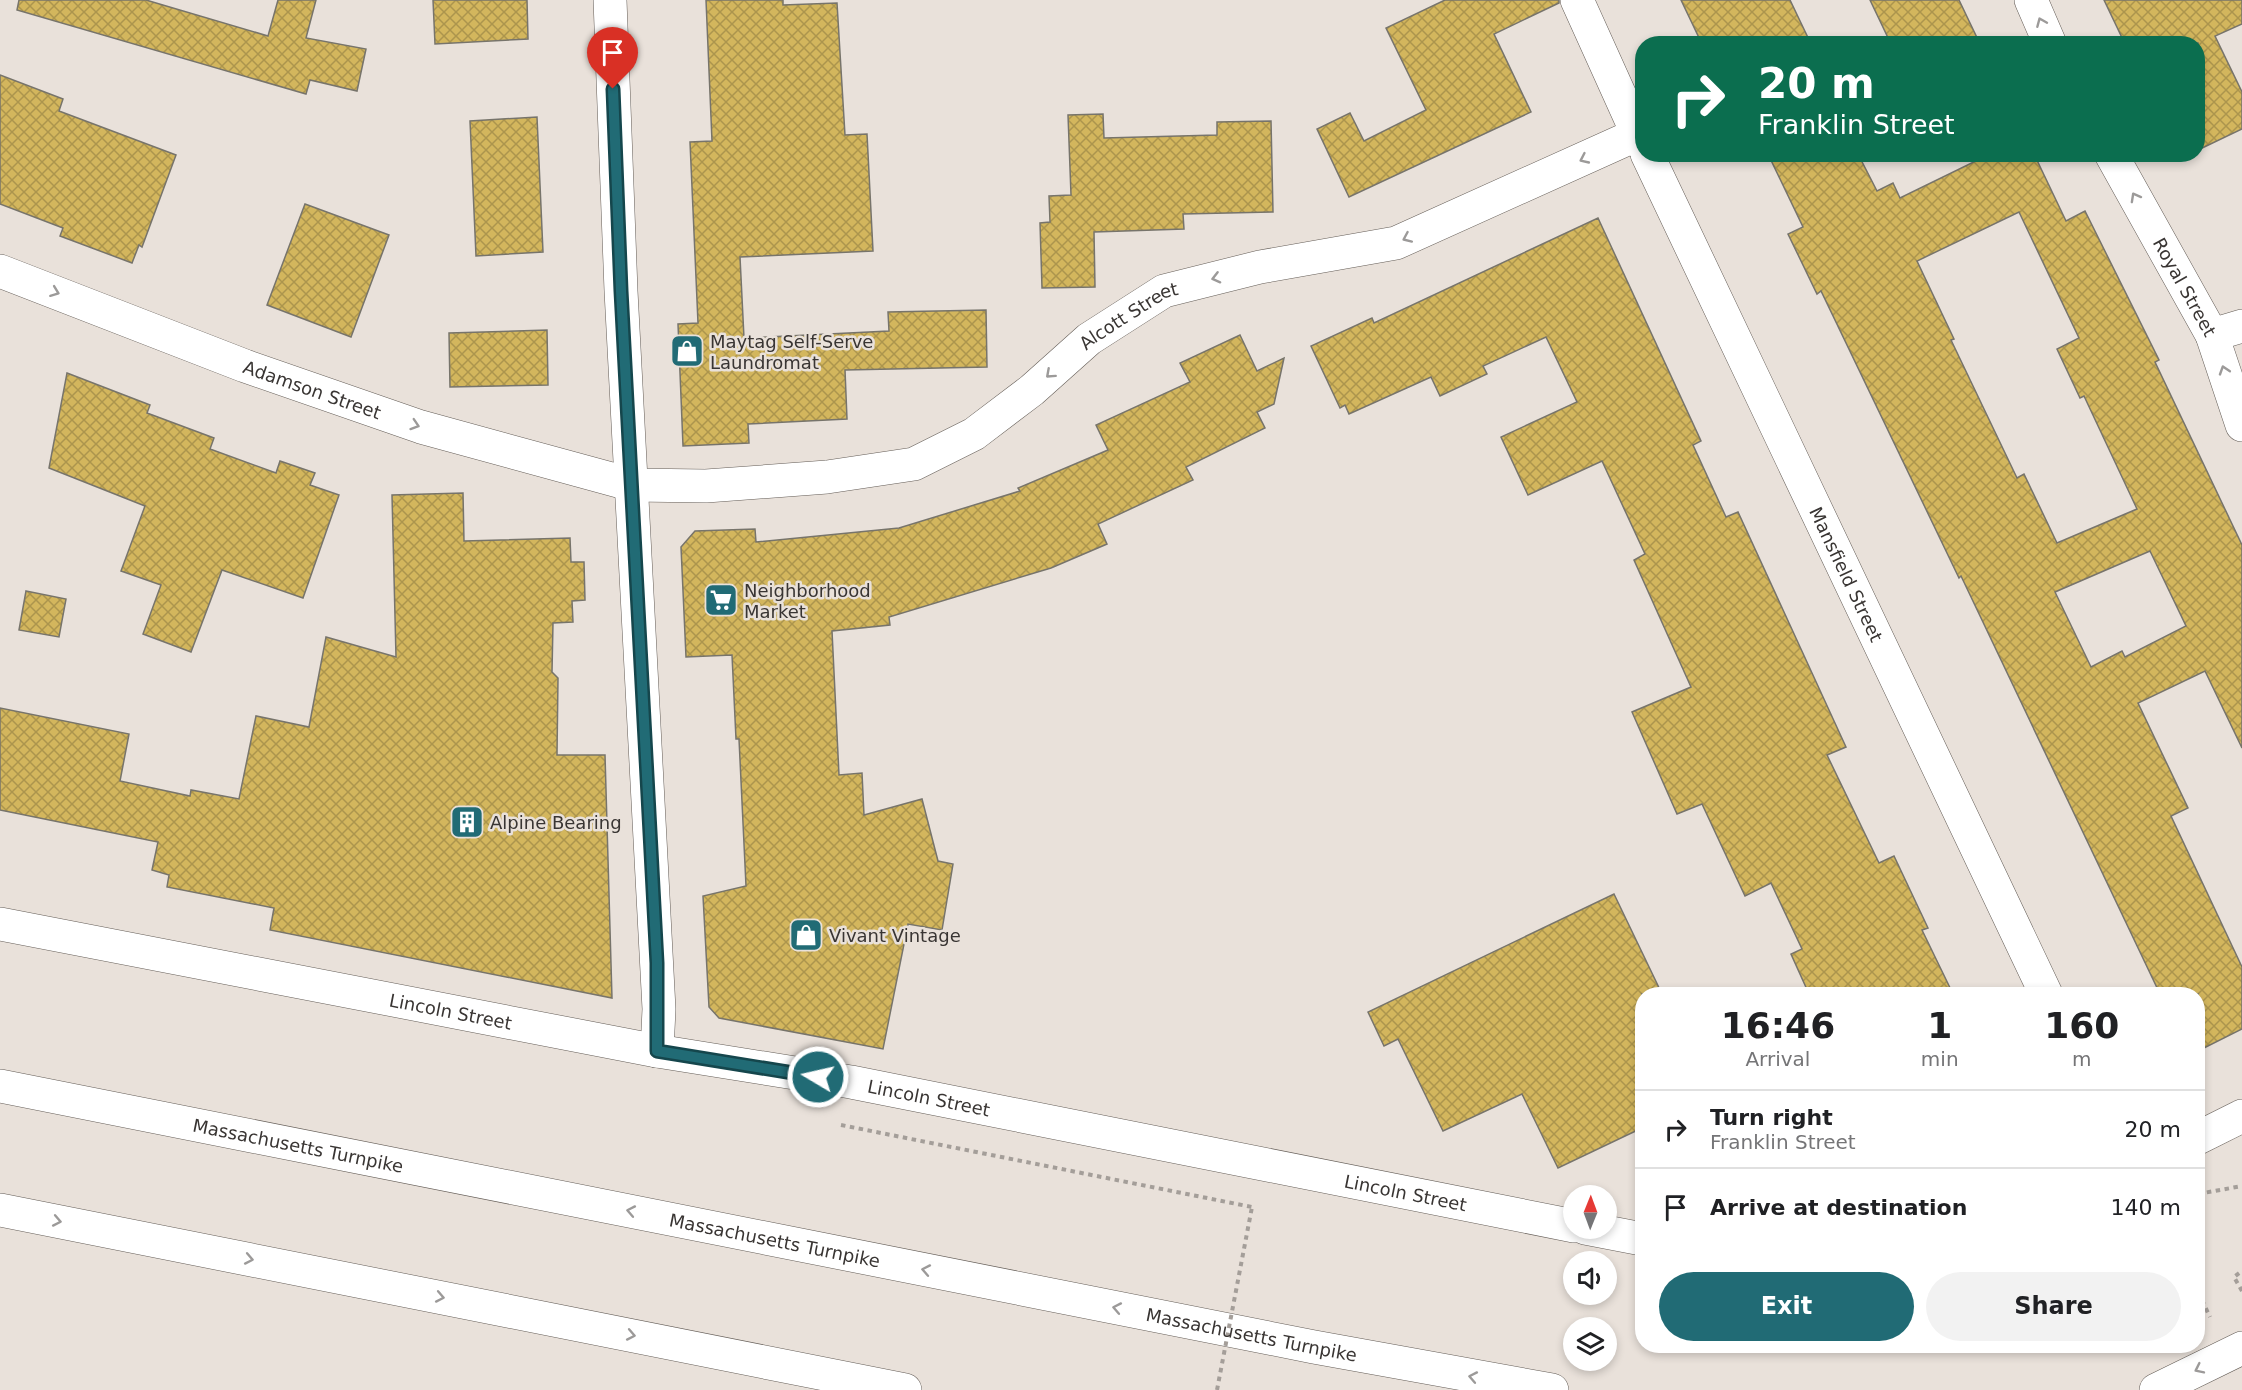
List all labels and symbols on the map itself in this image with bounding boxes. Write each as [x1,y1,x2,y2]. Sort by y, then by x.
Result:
one-way arrow [2036,17,2048,28]
pin [587,27,638,89]
one-way arrow [1580,151,1591,163]
one-way arrow [2131,193,2142,203]
one-way arrow [1402,231,1413,243]
street label: Royal Street [2149,234,2221,340]
one-way arrow [1211,271,1221,284]
street label: Alcott Street [1075,277,1180,353]
one-way arrow [49,285,59,298]
place label: Maytag Self-Serve Laundromat [710,331,873,373]
shop icon: Maytag Self-Serve Laundromat [669,333,705,369]
street label: Adamson Street [241,356,384,423]
one-way arrow [2218,365,2231,376]
one-way arrow [1046,367,1057,378]
one-way arrow [409,417,420,430]
street label: Mansfield Street [1806,503,1887,645]
place label: Neighborhood Market [744,580,871,622]
supermarket icon: Neighborhood Market [703,582,739,618]
building icon: Alpine Bearing [449,804,485,840]
place label: Alpine Bearing [490,812,622,833]
shop icon: Vivant Vintage [788,917,824,953]
place label: Vivant Vintage [829,925,961,946]
street label: Lincoln Street [388,989,514,1033]
position arrow [786,1045,850,1109]
street label: Lincoln Street [866,1075,992,1120]
street label: Massachusetts Turnpike [191,1114,405,1176]
street label: Lincoln Street [1342,1170,1468,1215]
north arrow [1563,1185,1617,1239]
one-way arrow [627,1205,637,1218]
street label: Massachusetts Turnpike [668,1209,882,1271]
one-way arrow [52,1214,62,1227]
one-way arrow [243,1252,253,1265]
one-way arrow [921,1264,931,1277]
one-way arrow [435,1290,445,1303]
one-way arrow [1112,1302,1122,1315]
street label: Massachusetts Turnpike [1144,1303,1359,1365]
one-way arrow [626,1328,636,1341]
one-way arrow [2194,1362,2205,1373]
one-way arrow [1468,1371,1478,1383]

